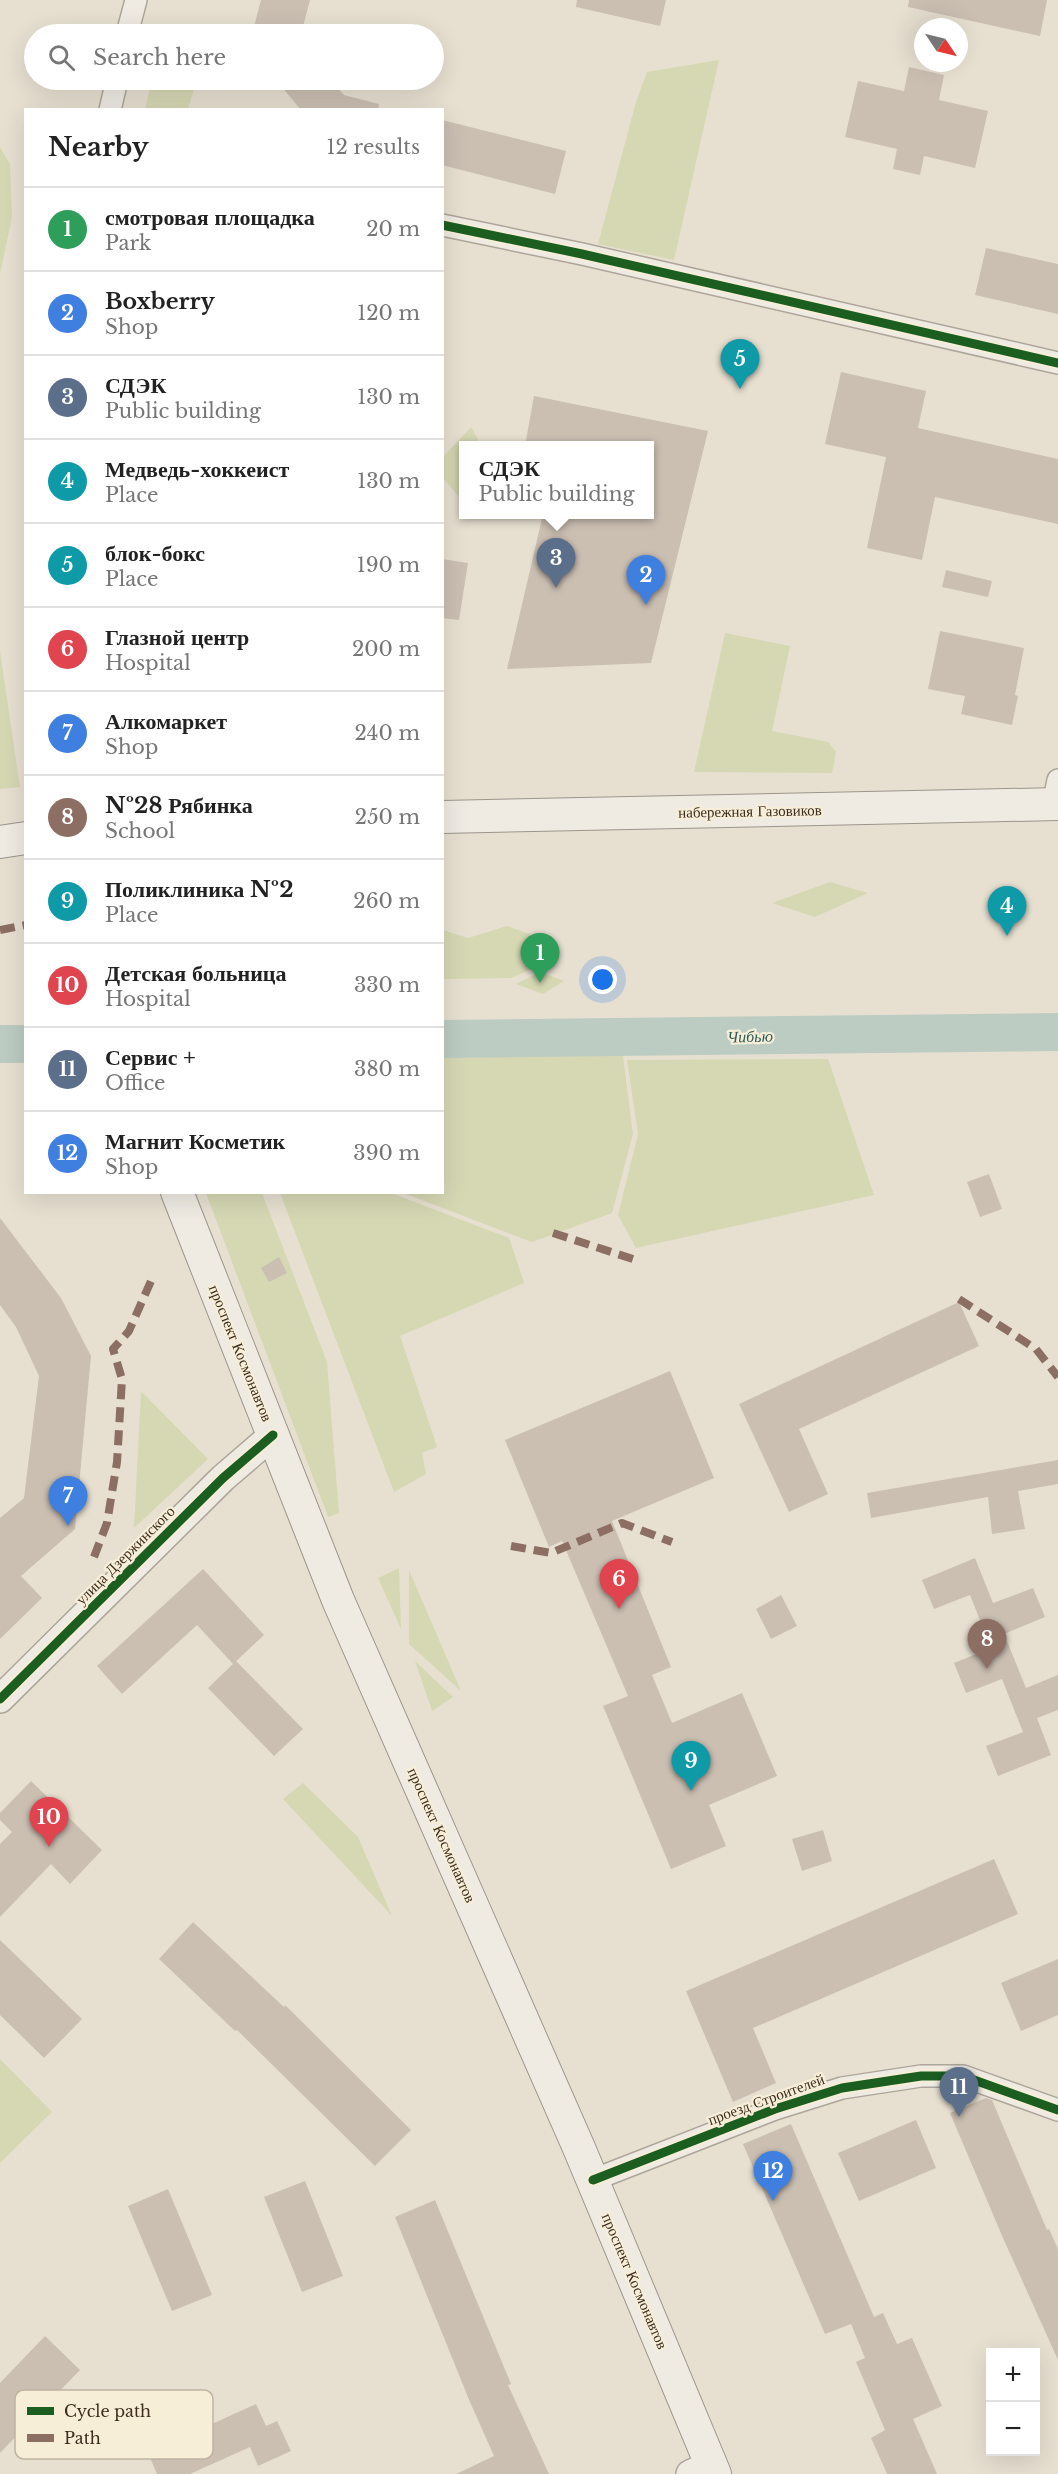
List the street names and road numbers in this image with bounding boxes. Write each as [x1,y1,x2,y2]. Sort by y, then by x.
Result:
street label: набережная Газовиков [678,800,822,822]
street label: проспект Космонавтов [205,1282,277,1424]
street label: улица Дзержинского [71,1501,179,1609]
street label: проспект Космонавтов [404,1765,480,1905]
street label: проезд Строителей [705,2069,827,2129]
street label: проспект Космонавтов [598,2210,672,2352]

